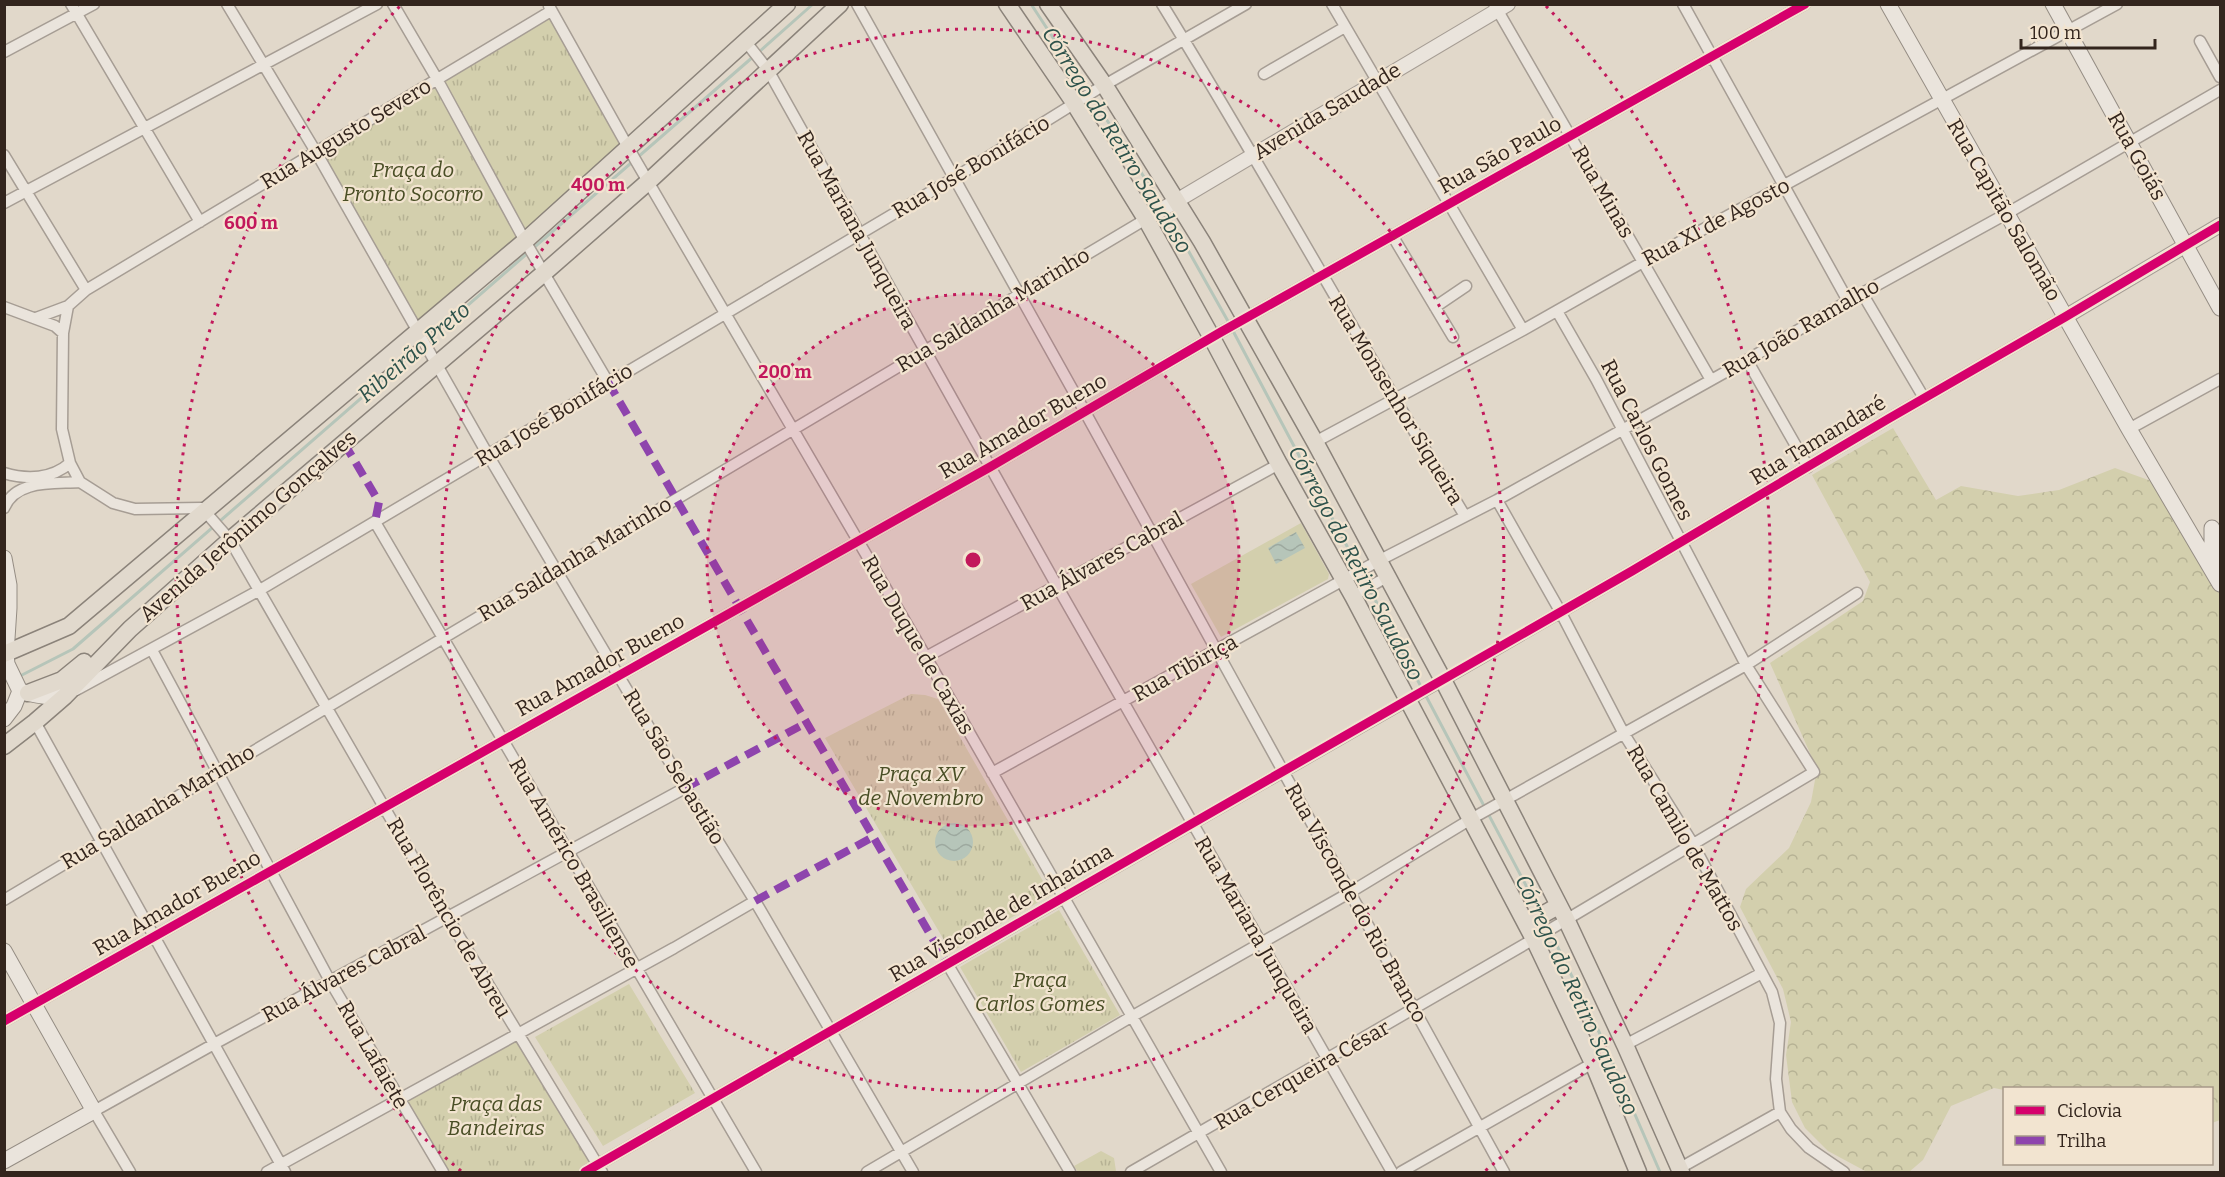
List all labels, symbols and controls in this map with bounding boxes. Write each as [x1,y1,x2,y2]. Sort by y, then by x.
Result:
scale bar [2021,12,2154,50]
water label: Córrego do Retiro Saudoso [1036,22,1198,258]
text: 100 m [2030,22,2081,44]
street label: Avenida Saudade [1248,57,1406,165]
street label: Rua Augusto Severo [256,73,436,195]
street label: Rua Goiás [2102,107,2172,205]
street label: Rua José Bonifácio [888,110,1054,224]
street label: Rua São Paulo [1434,110,1566,200]
street label: Rua Capitão Salomão [1941,114,2067,306]
street label: Rua Mariana Junqueira [791,126,923,334]
street label: Rua Minas [1566,141,1640,243]
park label: Praça do Pronto Socorro [342,157,484,207]
street label: Rua XI de Agosto [1638,172,1794,272]
text: 400 m [571,174,625,196]
text: 600 m [224,212,278,234]
street label: Rua Saldanha Marinho [892,242,1094,378]
street label: Rua João Ramalho [1718,273,1884,383]
street label: Rua Monsenhor Siqueira [1323,290,1469,510]
water label: Ribeirão Preto [352,296,476,408]
street label: Rua Carlos Gomes [1595,355,1699,525]
street label: Rua José Bonifácio [471,358,637,472]
text: 200 m [758,361,812,383]
street label: Rua Amador Bueno [935,367,1111,485]
street label: Rua Tamandaré [1746,389,1890,491]
street label: Avenida Jerônimo Gonçalves [134,425,362,627]
water label: Córrego do Retiro Saudoso [1282,441,1430,685]
street label: Rua Saldanha Marinho [474,491,676,627]
street label: Rua Álvares Cabral [1016,506,1188,616]
centre of rings [963,550,983,570]
street label: Rua Duque de Caxias [856,551,980,739]
street label: Rua Amador Bueno [511,608,689,722]
street label: Rua Tibiriça [1128,628,1242,707]
street label: Rua São Sebastião [617,685,731,849]
street label: Rua Saldanha Marinho [57,739,259,875]
street label: Rua Camilo de Mattos [1621,740,1749,936]
street label: Rua Américo Brasiliense [503,753,645,973]
park label: Praça XV de Novembro [858,761,984,811]
street label: Rua Visconde do Rio Branco [1279,779,1433,1027]
street label: Rua Florêncio de Abreu [381,813,517,1023]
street label: Rua Mariana Junqueira [1189,832,1323,1039]
street label: Rua Visconde de Inhaúma [885,838,1118,988]
street label: Rua Amador Bueno [89,844,265,962]
water label: Córrego do Retiro Saudoso [1509,870,1645,1120]
street label: Rua Álvares Cabral [258,920,430,1028]
park label: Praça Carlos Gomes [975,967,1105,1017]
street label: Rua Lafaiete [332,996,414,1114]
street label: Rua Cerqueira César [1210,1014,1394,1136]
legend [2003,1087,2213,1165]
park label: Praça das Bandeiras [447,1091,545,1141]
text: Ciclovia [2057,1100,2122,1122]
text: Trilha [2057,1130,2107,1152]

